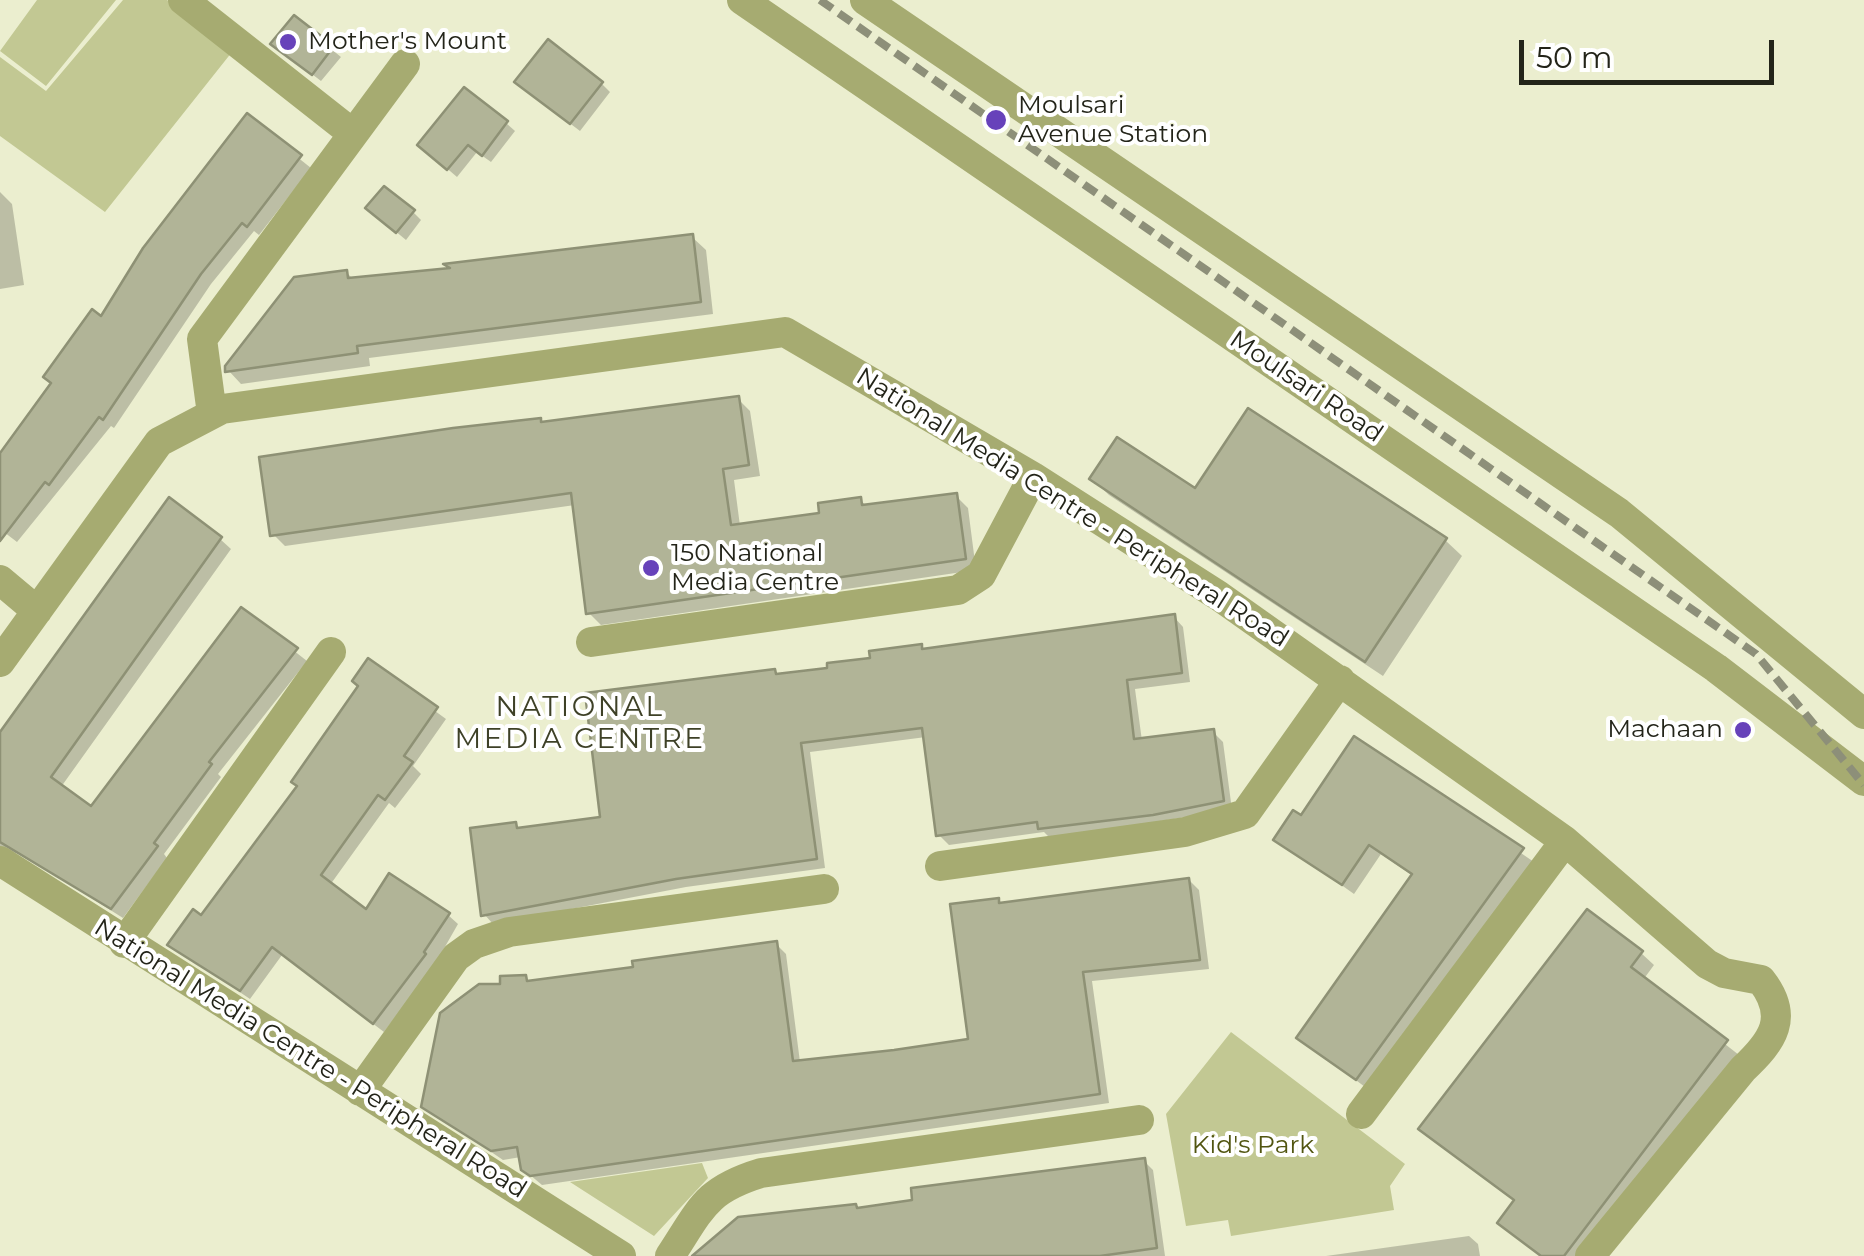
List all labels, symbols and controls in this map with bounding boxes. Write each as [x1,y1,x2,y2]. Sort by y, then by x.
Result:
scale bar [1524,20,1779,82]
place label: Mother's Mount [308,27,507,57]
marker: Mother's Mount [277,31,299,53]
text: 50 m [1536,39,1613,76]
place label: Moulsari Avenue Station [1018,91,1208,150]
marker: Moulsari Avenue Station [983,107,1009,133]
street label: Moulsari Road [1224,325,1388,449]
street label: National Media Centre - Peripheral Road [850,362,1294,654]
place label: 150 National Media Centre [671,539,839,598]
marker: 150 National Media Centre [640,557,662,579]
district label: NATIONAL MEDIA CENTRE [455,691,705,757]
place label: Machaan [1607,715,1723,745]
marker: Machaan [1732,719,1754,741]
street label: National Media Centre - Peripheral Road [88,913,532,1205]
park label: Kid's Park [1192,1131,1314,1161]

